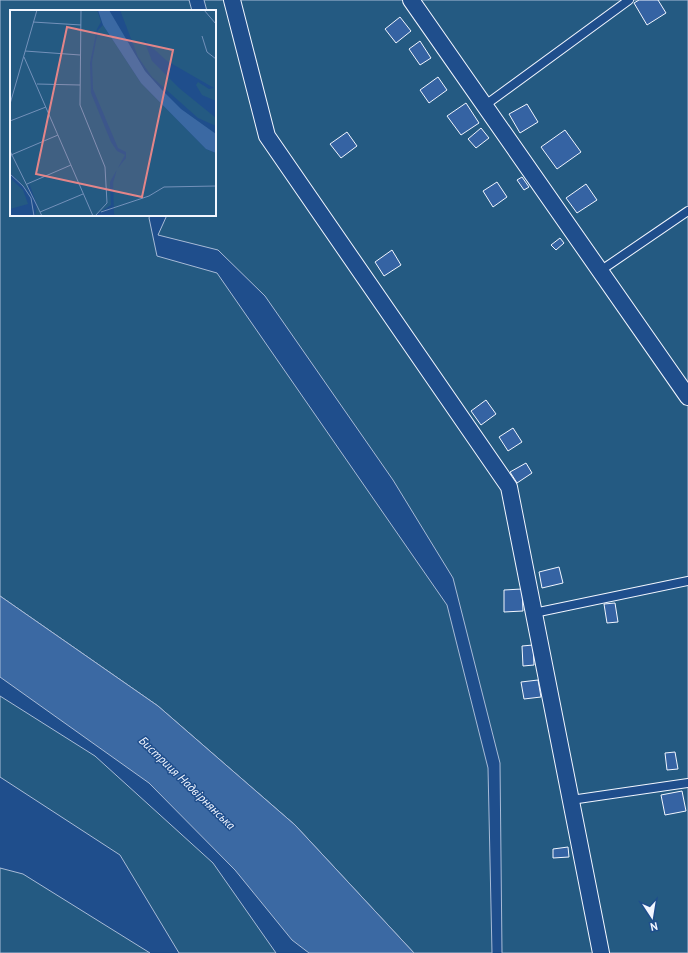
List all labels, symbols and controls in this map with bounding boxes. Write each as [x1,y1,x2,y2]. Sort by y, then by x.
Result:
inset map [10,10,216,216]
water label: Бистриця Надвірнянська [136,733,239,833]
north arrow [632,897,672,937]
text: N [649,919,659,934]

